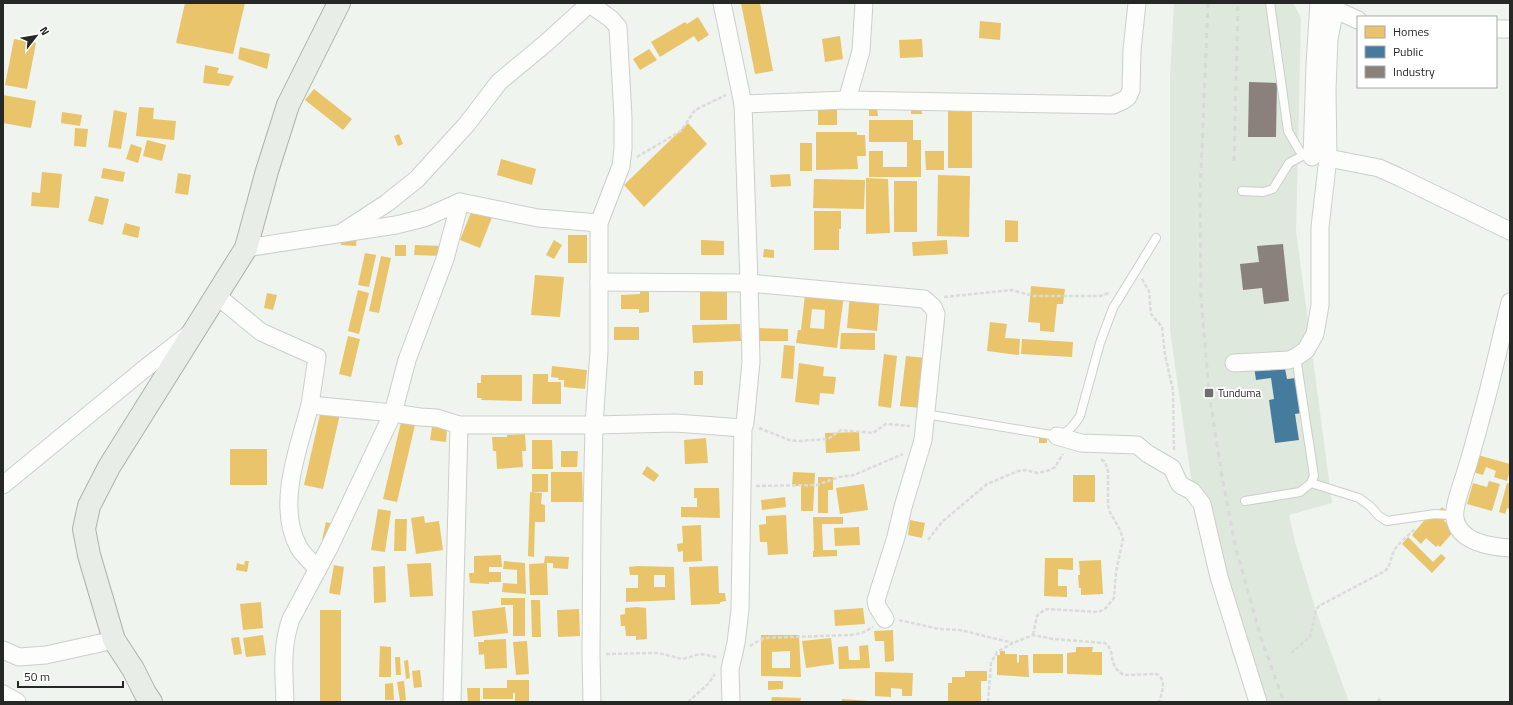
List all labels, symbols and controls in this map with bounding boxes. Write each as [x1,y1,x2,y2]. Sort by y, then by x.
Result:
north arrow [16,16,56,56]
legend [1357,16,1497,88]
text: Homes [1393,22,1429,41]
text: N [36,23,53,38]
text: Public [1393,42,1423,61]
text: Industry [1393,62,1435,81]
place label: Tunduma [1218,385,1261,401]
marker: Tunduma [1203,387,1215,399]
scale bar [18,663,123,689]
text: 50 m [24,667,50,686]

